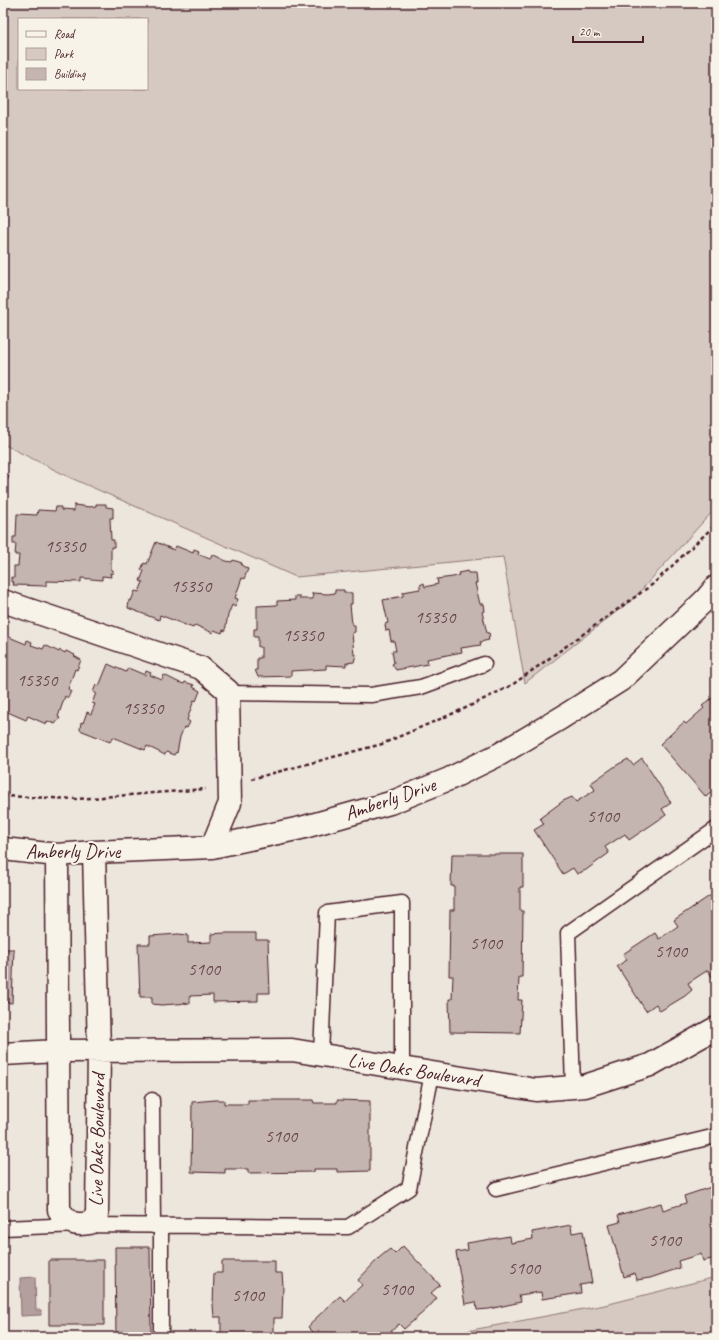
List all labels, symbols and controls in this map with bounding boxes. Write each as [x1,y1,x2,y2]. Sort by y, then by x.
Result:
legend [18,18,148,90]
scale bar [573,18,643,44]
text: 20 m [579,24,601,40]
text: Road [54,26,76,42]
text: Park [54,46,75,62]
text: Building [54,66,86,82]
house number: 15350 [45,535,87,557]
house number: 15350 [171,575,213,597]
house number: 15350 [415,606,457,628]
house number: 15350 [283,624,325,646]
house number: 15350 [17,669,59,691]
house number: 15350 [123,697,165,719]
street label: Amberly Drive [341,771,440,826]
house number: 5100 [587,805,621,827]
street label: Amberly Drive [26,839,122,864]
house number: 5100 [470,932,504,954]
house number: 5100 [655,940,689,962]
house number: 5100 [188,958,222,980]
street label: Live Oaks Boulevard [346,1047,485,1093]
street label: Live Oaks Boulevard [83,1070,111,1207]
house number: 5100 [265,1125,299,1147]
house number: 5100 [649,1229,683,1251]
house number: 5100 [508,1257,542,1279]
house number: 5100 [381,1278,415,1300]
house number: 5100 [232,1284,266,1306]

